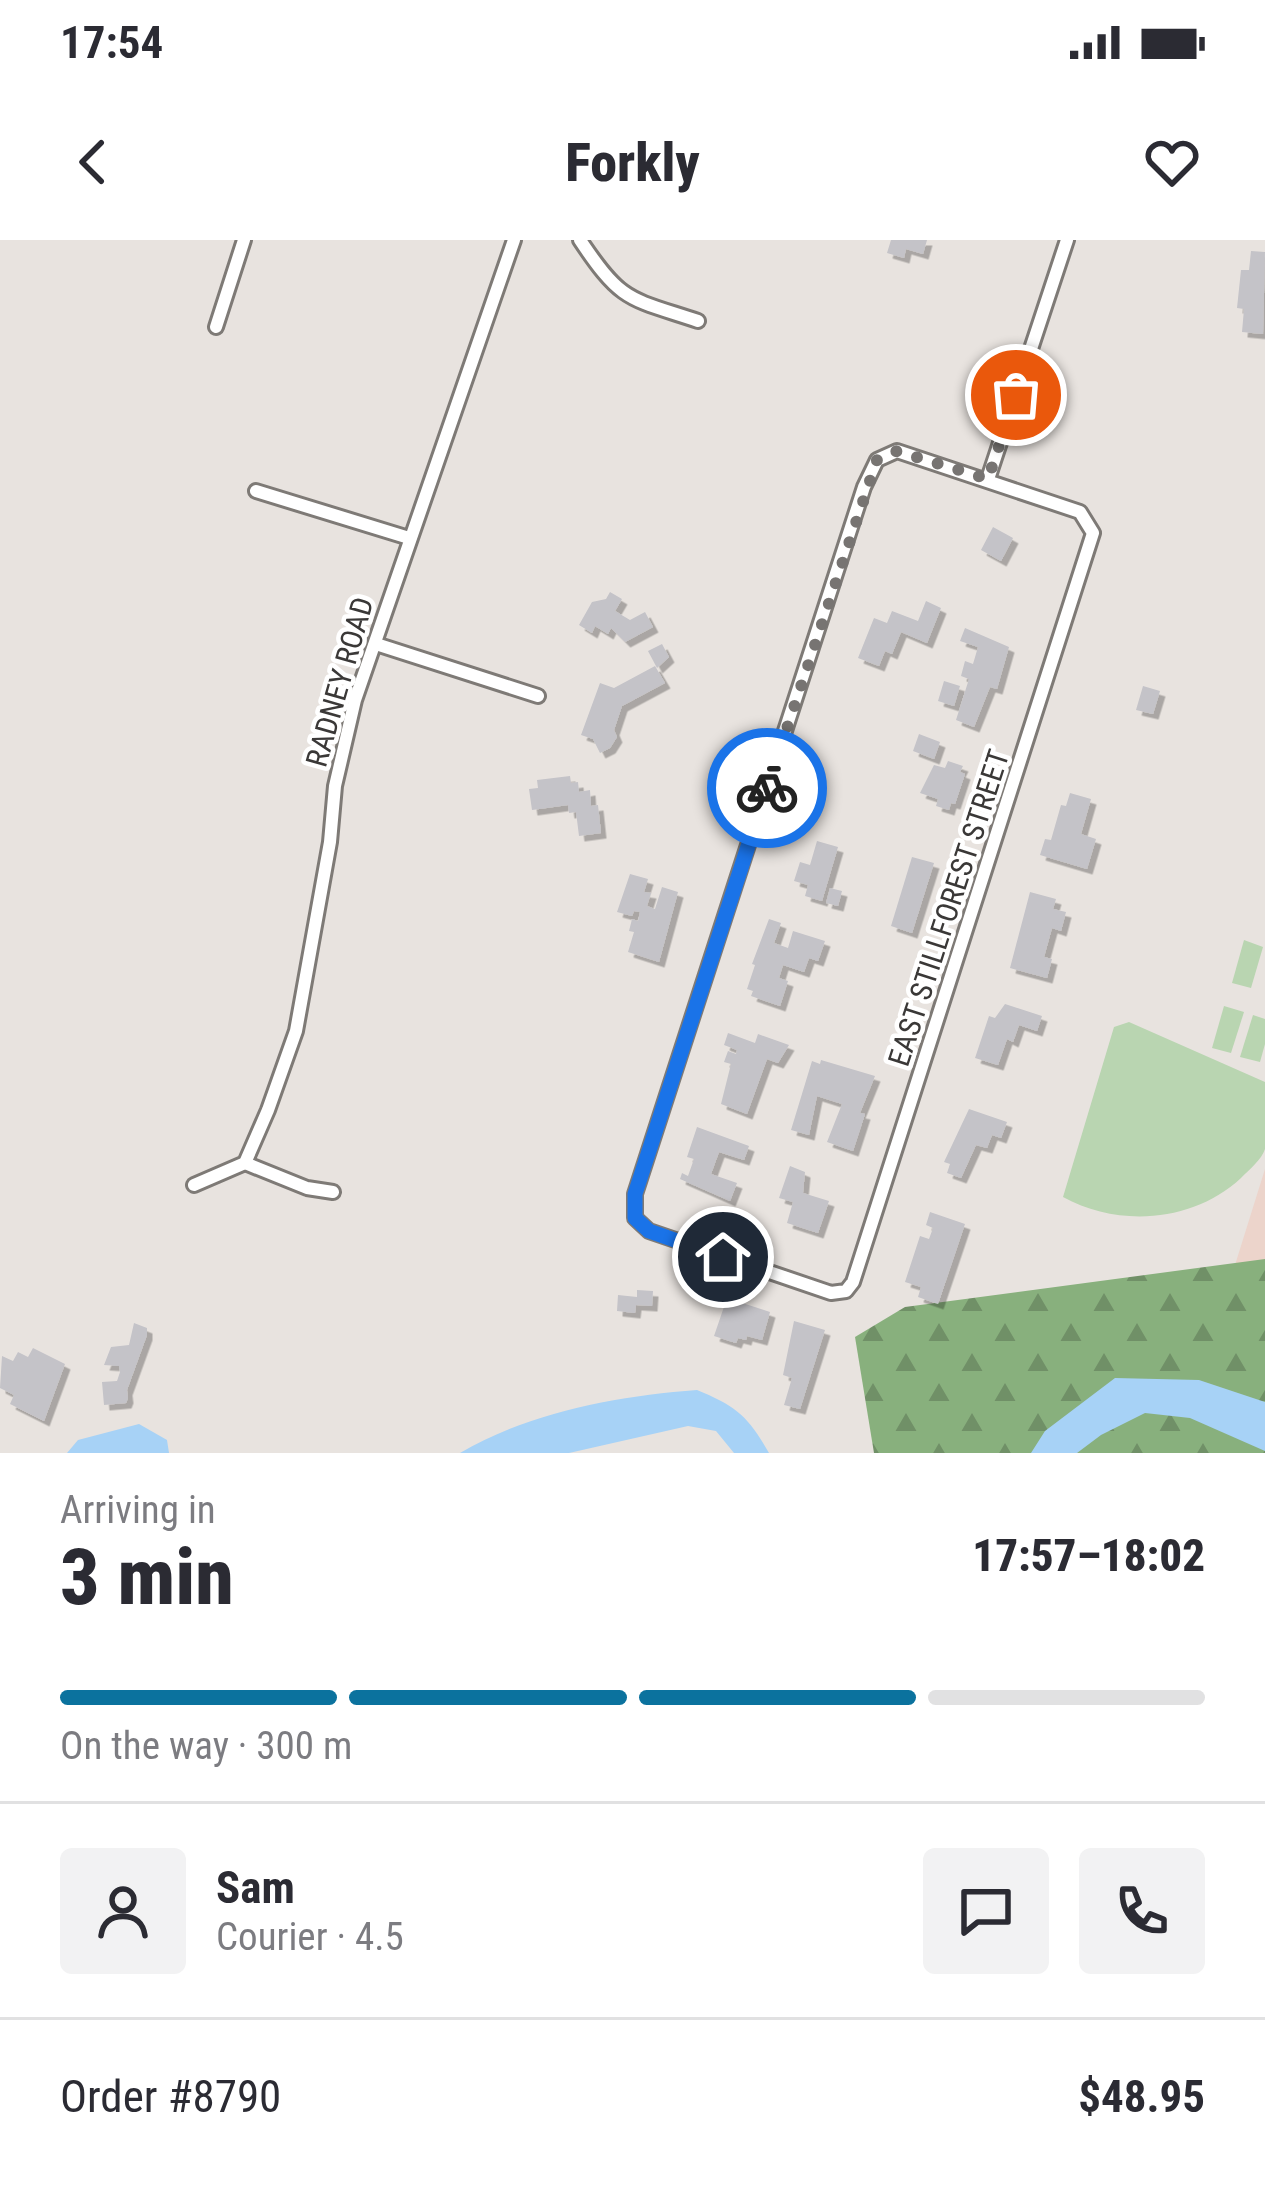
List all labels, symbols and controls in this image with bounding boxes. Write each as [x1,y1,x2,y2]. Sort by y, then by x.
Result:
text: 17:54 [60,16,163,69]
icon: back [60,129,126,195]
icon: heart [1139,129,1205,195]
text: Forkly [565,131,700,194]
pin [965,344,1067,446]
icon: bag [983,362,1049,428]
street label: RADNEY ROAD [299,593,380,771]
courier [707,728,827,848]
street label: EAST STILLFOREST STREET [881,745,1016,1070]
icon: bike [734,755,800,821]
pin [672,1206,774,1308]
icon: home [690,1224,756,1290]
text: Arriving in [60,1487,216,1533]
text: 17:57–18:02 [972,1529,1205,1582]
text: 3 min [60,1532,234,1623]
text: On the way · 300 m [60,1723,352,1769]
button: person [60,1848,186,1974]
button: chat [923,1848,1049,1974]
button: phone [1079,1848,1205,1974]
text: Sam [216,1861,295,1914]
text: Courier · 4.5 [216,1914,404,1960]
text: Order #8790 [60,2070,281,2123]
text: $48.95 [1078,2070,1205,2123]

